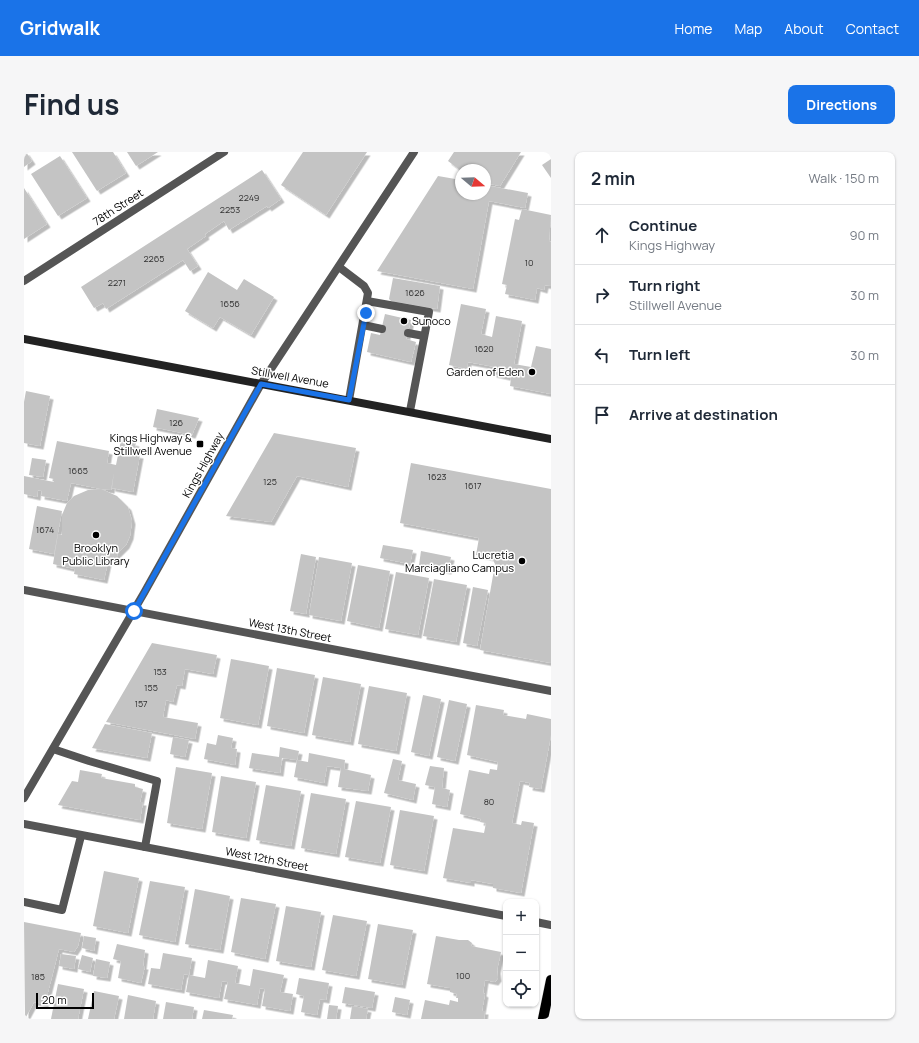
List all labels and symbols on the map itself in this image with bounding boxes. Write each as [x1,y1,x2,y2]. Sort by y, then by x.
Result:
north arrow [455,164,491,200]
street label: 78th Street [90,185,146,228]
house number: 2249 [239,191,259,204]
house number: 2253 [220,203,240,216]
house number: 2265 [143,252,165,265]
house number: 10 [525,256,534,269]
house number: 2271 [108,276,126,289]
house number: 1626 [405,286,425,299]
house number: 1656 [220,297,240,310]
route end [357,304,375,322]
place label: Sunoco [412,313,451,328]
marker: Sunoco [399,316,409,326]
house number: 1620 [474,342,494,355]
street label: Stillwell Avenue [250,362,331,391]
place label: Garden of Eden [447,364,524,379]
marker: Garden of Eden [527,367,537,377]
house number: 126 [169,416,184,429]
street label: Kings Highway [178,429,227,500]
place label: Kings Highway & Stillwell Avenue [110,430,193,458]
marker: Kings Highway & Stillwell Avenue [195,439,205,449]
house number: 1665 [68,464,88,477]
house number: 1623 [427,470,447,483]
house number: 125 [263,475,277,488]
house number: 1617 [465,479,482,492]
house number: 1674 [36,523,54,536]
marker: Brooklyn Public Library [91,530,101,540]
place label: Brooklyn Public Library [62,540,130,568]
place label: Lucretia Marciagliano Campus [405,547,514,575]
marker: Lucretia Marciagliano Campus [517,556,527,566]
route start [125,602,143,620]
street label: West 13th Street [247,614,333,645]
house number: 153 [153,665,167,678]
house number: 155 [144,681,158,694]
house number: 157 [134,697,148,710]
house number: 80 [484,795,494,808]
street label: West 12th Street [224,843,310,874]
house number: 100 [456,969,470,982]
house number: 185 [31,970,45,983]
scale bar [36,991,94,1010]

